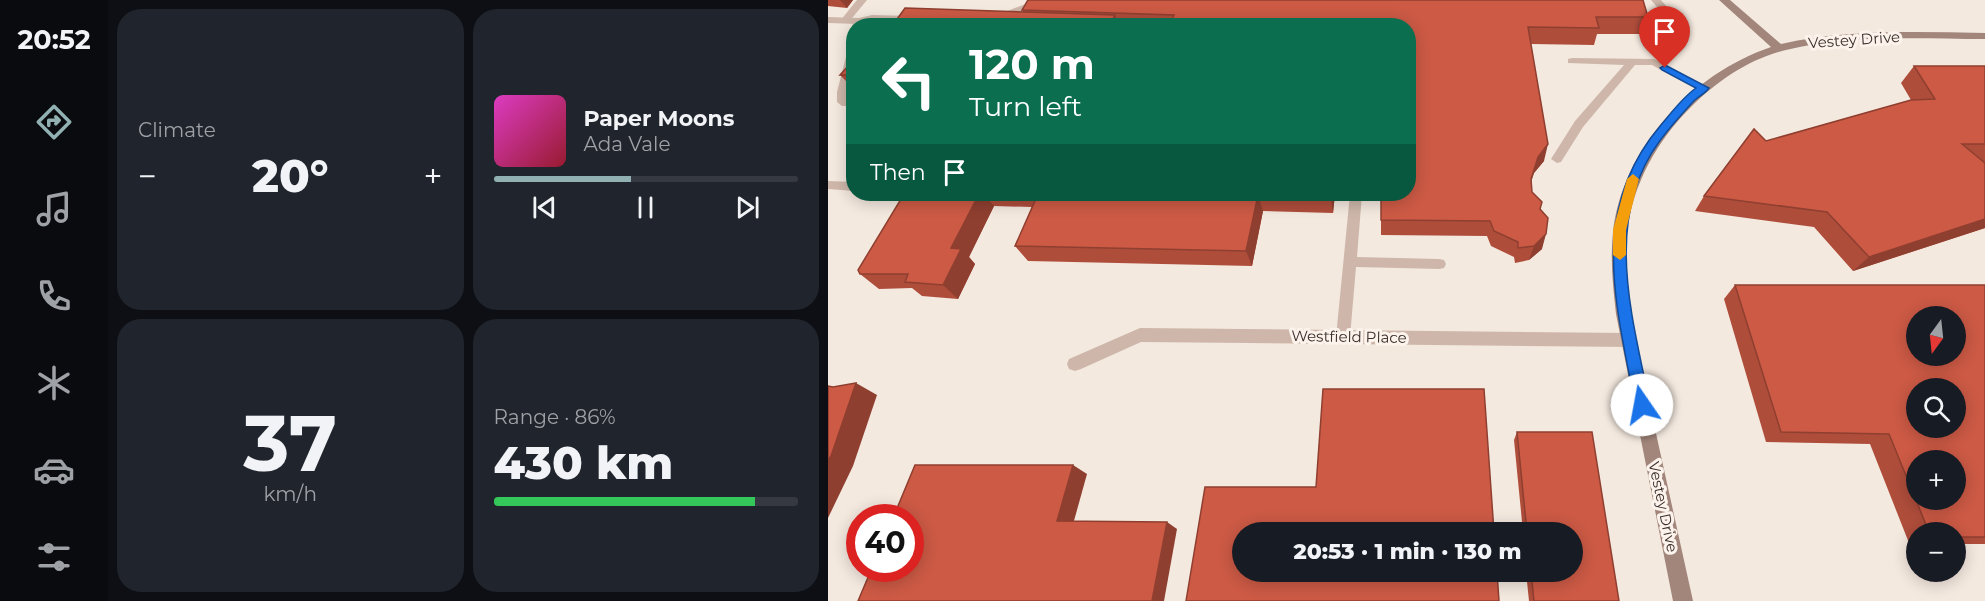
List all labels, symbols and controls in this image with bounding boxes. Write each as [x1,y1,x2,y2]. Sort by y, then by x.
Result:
pin [1639,6,1690,68]
icon: arrive [1648,15,1681,48]
text: 20:52 [17,23,91,56]
street label: Vestey Drive [1807,27,1901,52]
text: 120 m [969,38,1095,90]
icon: left [870,42,948,120]
text: Turn left [969,90,1082,123]
icon: directions [33,101,75,143]
text: Paper Moons [584,105,734,132]
text: Climate [138,118,216,142]
text: Ada Vale [584,132,670,156]
text: 20° [252,148,329,203]
text: − [138,156,157,196]
text: + [424,156,442,196]
icon: arrive [938,156,971,189]
text: Then [870,159,926,186]
icon: music [33,188,75,230]
icon: previous [528,191,561,224]
icon: pause [629,191,662,224]
icon: next [731,191,764,224]
icon: phone [33,275,75,317]
north arrow [1906,306,1966,366]
map controls [1906,306,1966,582]
street label: Westfield Place [1291,326,1407,347]
icon: climate [33,362,75,404]
position arrow [1610,373,1674,437]
button: search [1906,378,1966,438]
text: 37 [243,395,337,491]
text: Range · 86% [494,405,616,429]
text: 430 km [494,435,673,490]
icon: car [33,449,75,491]
button: + [1906,450,1966,510]
street label: Vestey Drive [1645,460,1682,554]
text: km/h [264,482,317,506]
speed limit sign: 40 [846,504,924,582]
button: − [1906,522,1966,582]
icon: filters [33,536,75,578]
text: 20:53 · 1 min · 130 m [1294,538,1521,565]

